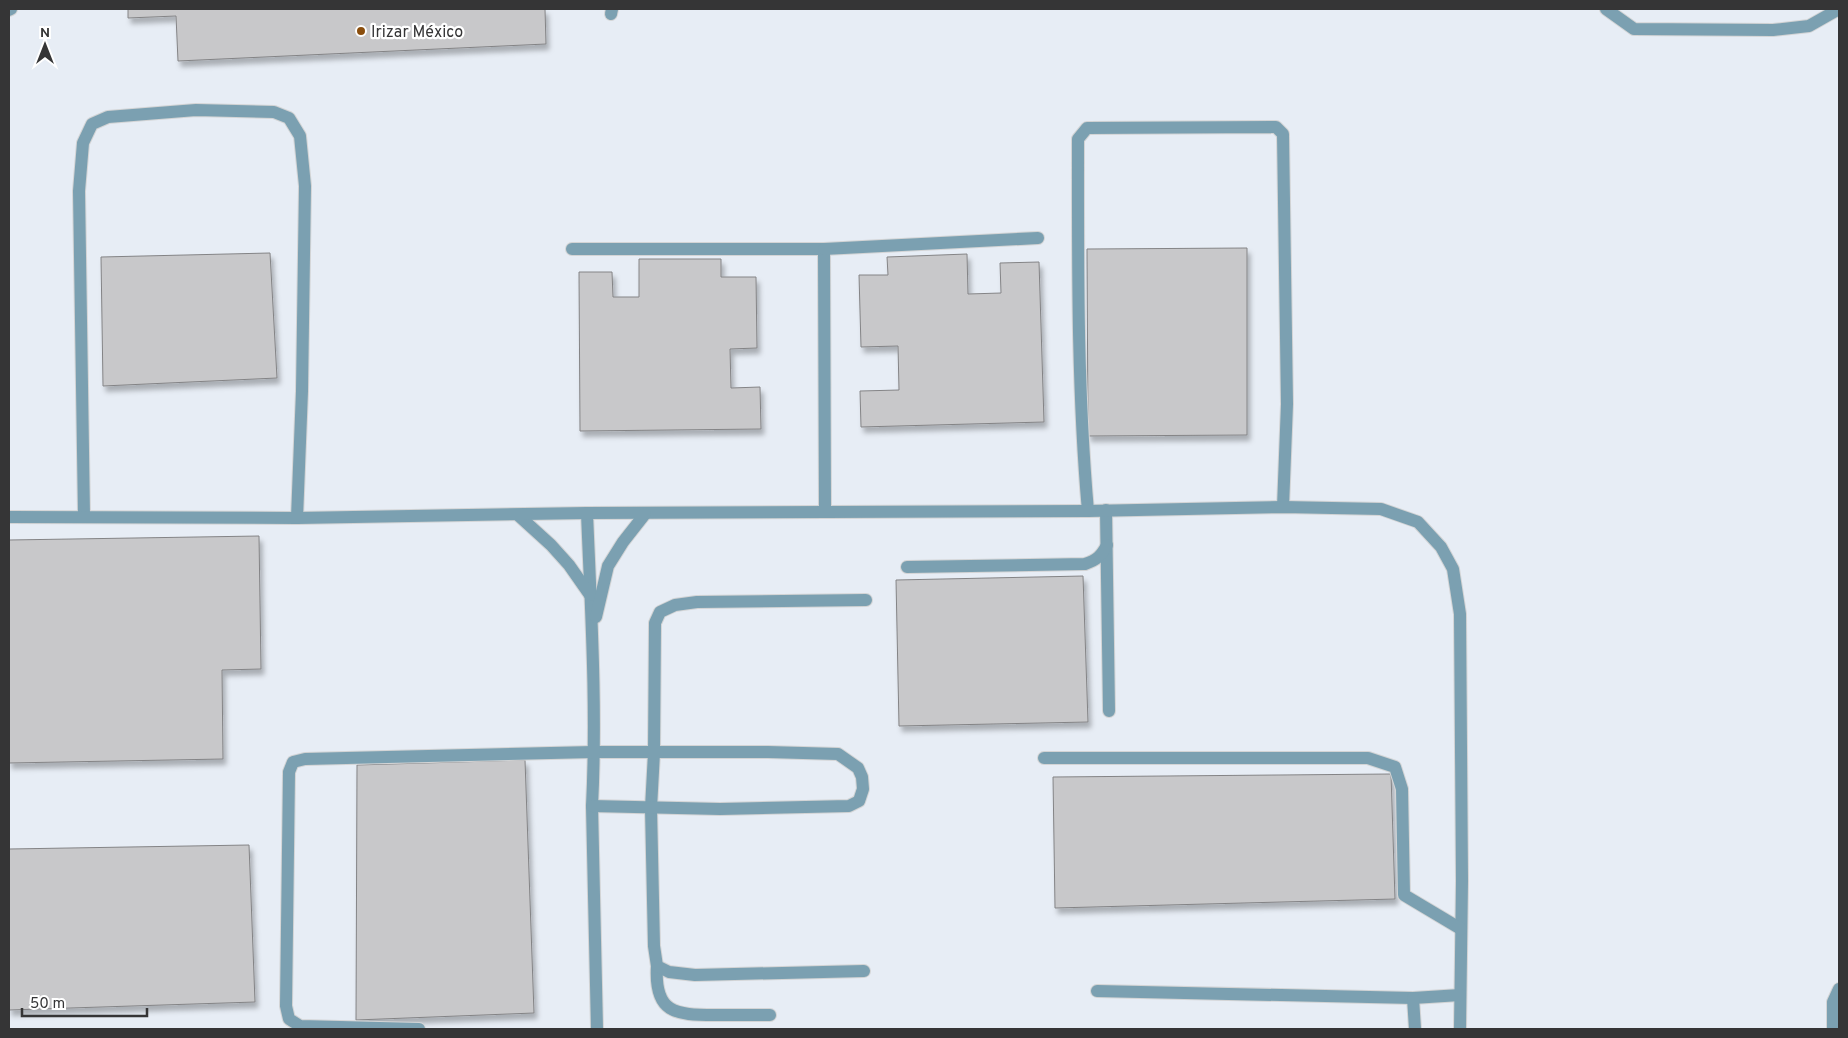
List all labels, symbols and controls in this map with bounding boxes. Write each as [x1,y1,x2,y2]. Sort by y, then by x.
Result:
north arrow [20,20,70,70]
place label: Irizar México [371,23,463,43]
text: N [40,25,50,42]
marker: Irizar México [355,25,367,37]
scale bar [22,986,148,1018]
text: 50 m [30,995,65,1014]

